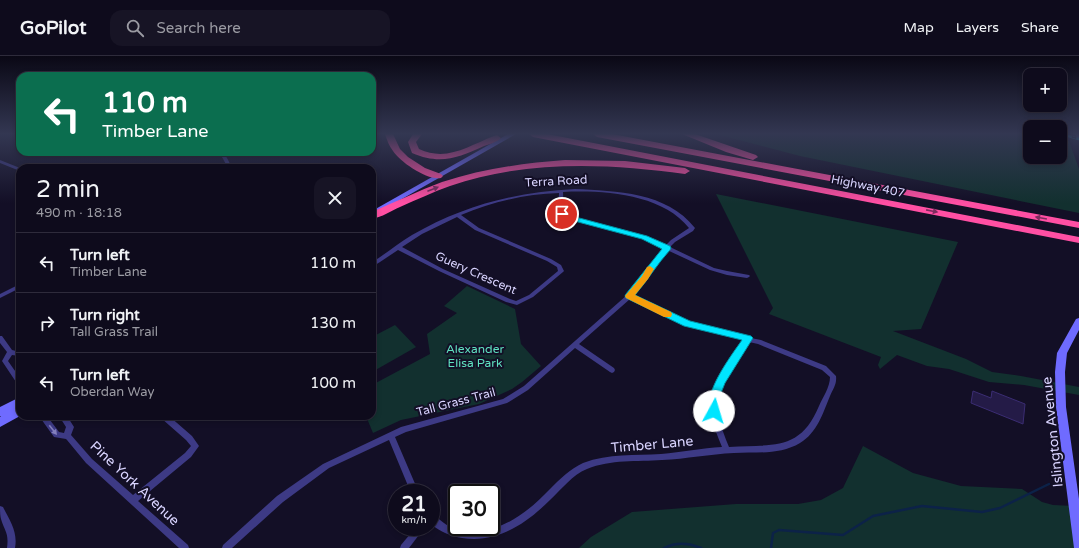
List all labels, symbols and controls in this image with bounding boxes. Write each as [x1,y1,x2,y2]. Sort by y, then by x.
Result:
search box [110,10,390,46]
text: GoPilot [20,17,86,39]
icon: search [124,17,146,39]
text: Search here [156,19,241,37]
text: Map [904,19,934,36]
text: Layers [956,19,999,36]
text: Share [1021,19,1059,36]
map controls [1023,68,1067,164]
button: + [1023,68,1067,112]
text: 110 m [102,86,188,120]
icon: left [36,88,88,140]
text: Timber Lane [102,120,209,142]
button: − [1023,120,1067,164]
street label: Terra Road [524,172,588,190]
street label: Highway 407 [830,172,906,200]
text: 2 min [36,175,100,204]
button: close [314,177,356,219]
one-way arrow [428,186,440,192]
pin [545,197,579,231]
icon: arrive [551,203,573,225]
text: 490 m · 18:18 [36,205,122,221]
one-way arrow [925,209,938,215]
one-way arrow [1035,215,1047,221]
text: Turn left [70,246,130,264]
street label: Guery Crescent [433,249,519,297]
icon: left [36,252,58,274]
text: 110 m [310,254,356,272]
text: Timber Lane [70,264,147,280]
text: Turn right [70,306,140,324]
icon: right [36,312,58,334]
text: 130 m [310,314,356,332]
text: Tall Grass Trail [70,324,158,340]
park label: Alexander Elisa Park [446,342,504,370]
text: Turn left [70,366,130,384]
icon: left [36,372,58,394]
text: 100 m [310,374,356,392]
street label: Islington Avenue [1038,376,1067,488]
text: Oberdan Way [70,384,154,400]
street label: Tall Grass Trail [415,385,497,419]
position arrow [693,390,735,432]
one-way arrow [49,424,57,435]
street label: Timber Lane [610,432,694,457]
street label: Pine York Avenue [86,438,183,529]
speed limit sign: 30 [448,484,500,536]
text: 21 [401,493,427,517]
text: km/h [401,514,427,526]

